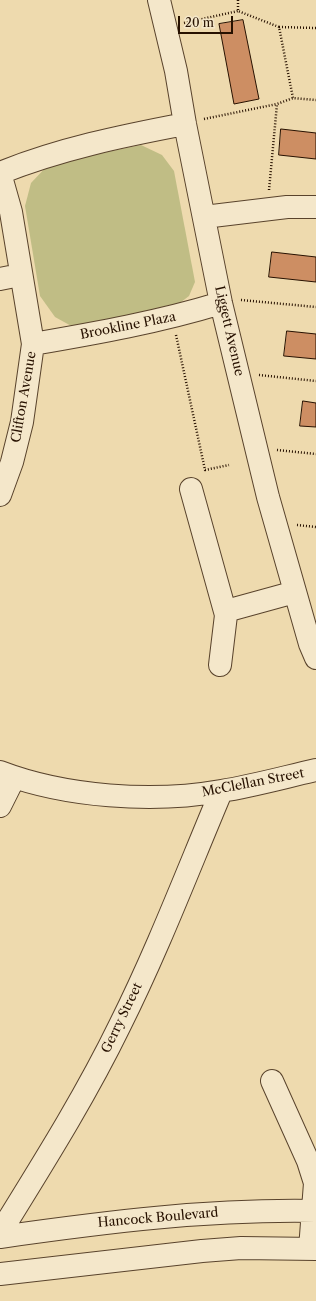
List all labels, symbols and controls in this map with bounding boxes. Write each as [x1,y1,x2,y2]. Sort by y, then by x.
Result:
scale bar [180,8,235,34]
text: 20 m [185,15,214,30]
street label: Liggett Avenue [211,284,247,378]
street label: Brookline Plaza [79,309,177,343]
street label: Clifton Avenue [8,350,40,444]
street label: McClellan Street [201,765,305,801]
street label: Gerry Street [98,980,146,1056]
street label: Hancock Boulevard [97,1205,219,1231]

